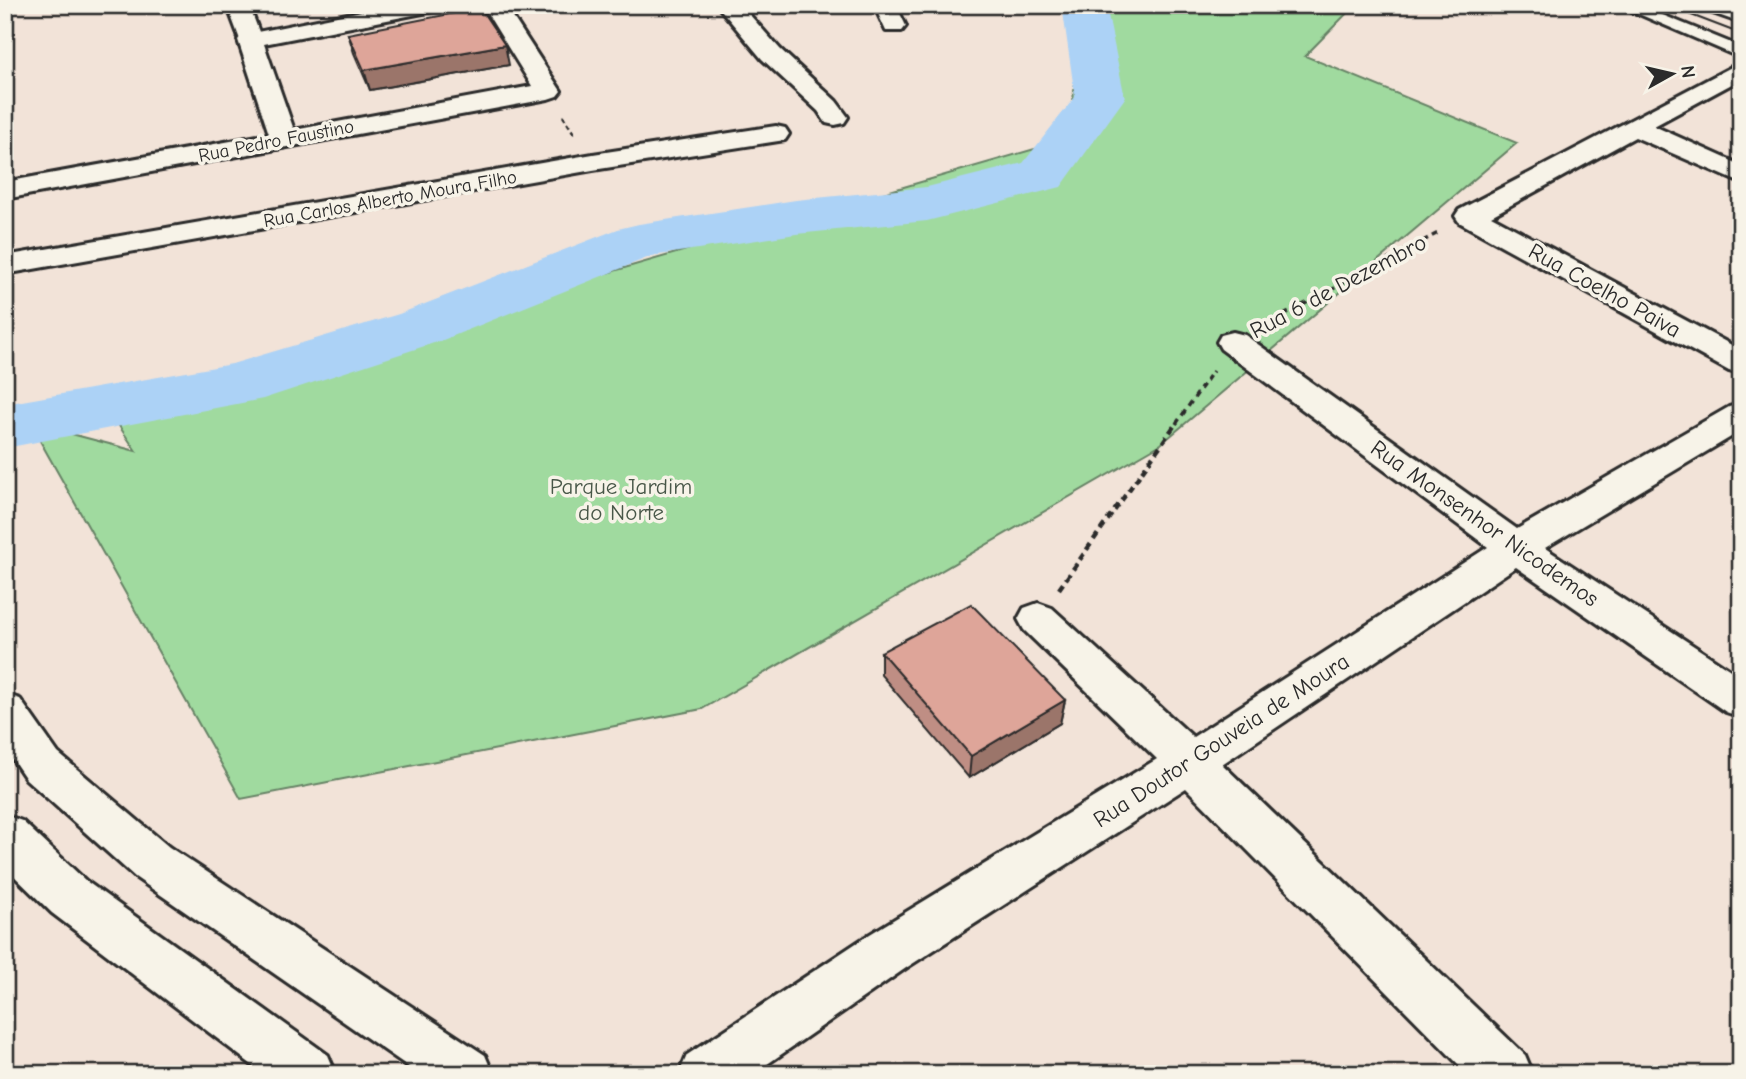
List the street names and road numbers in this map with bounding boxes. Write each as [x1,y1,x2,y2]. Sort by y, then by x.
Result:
street label: Rua Pedro Faustino [197,115,356,167]
street label: Rua Carlos Alberto Moura Filho [262,166,519,232]
street label: Rua 6 de Dezembro [1245,229,1431,344]
street label: Rua Coelho Paiva [1524,237,1686,343]
street label: Rua Monsenhor Nicodemos [1366,434,1604,613]
street label: Rua Doutor Gouveia de Moura [1088,648,1354,833]

